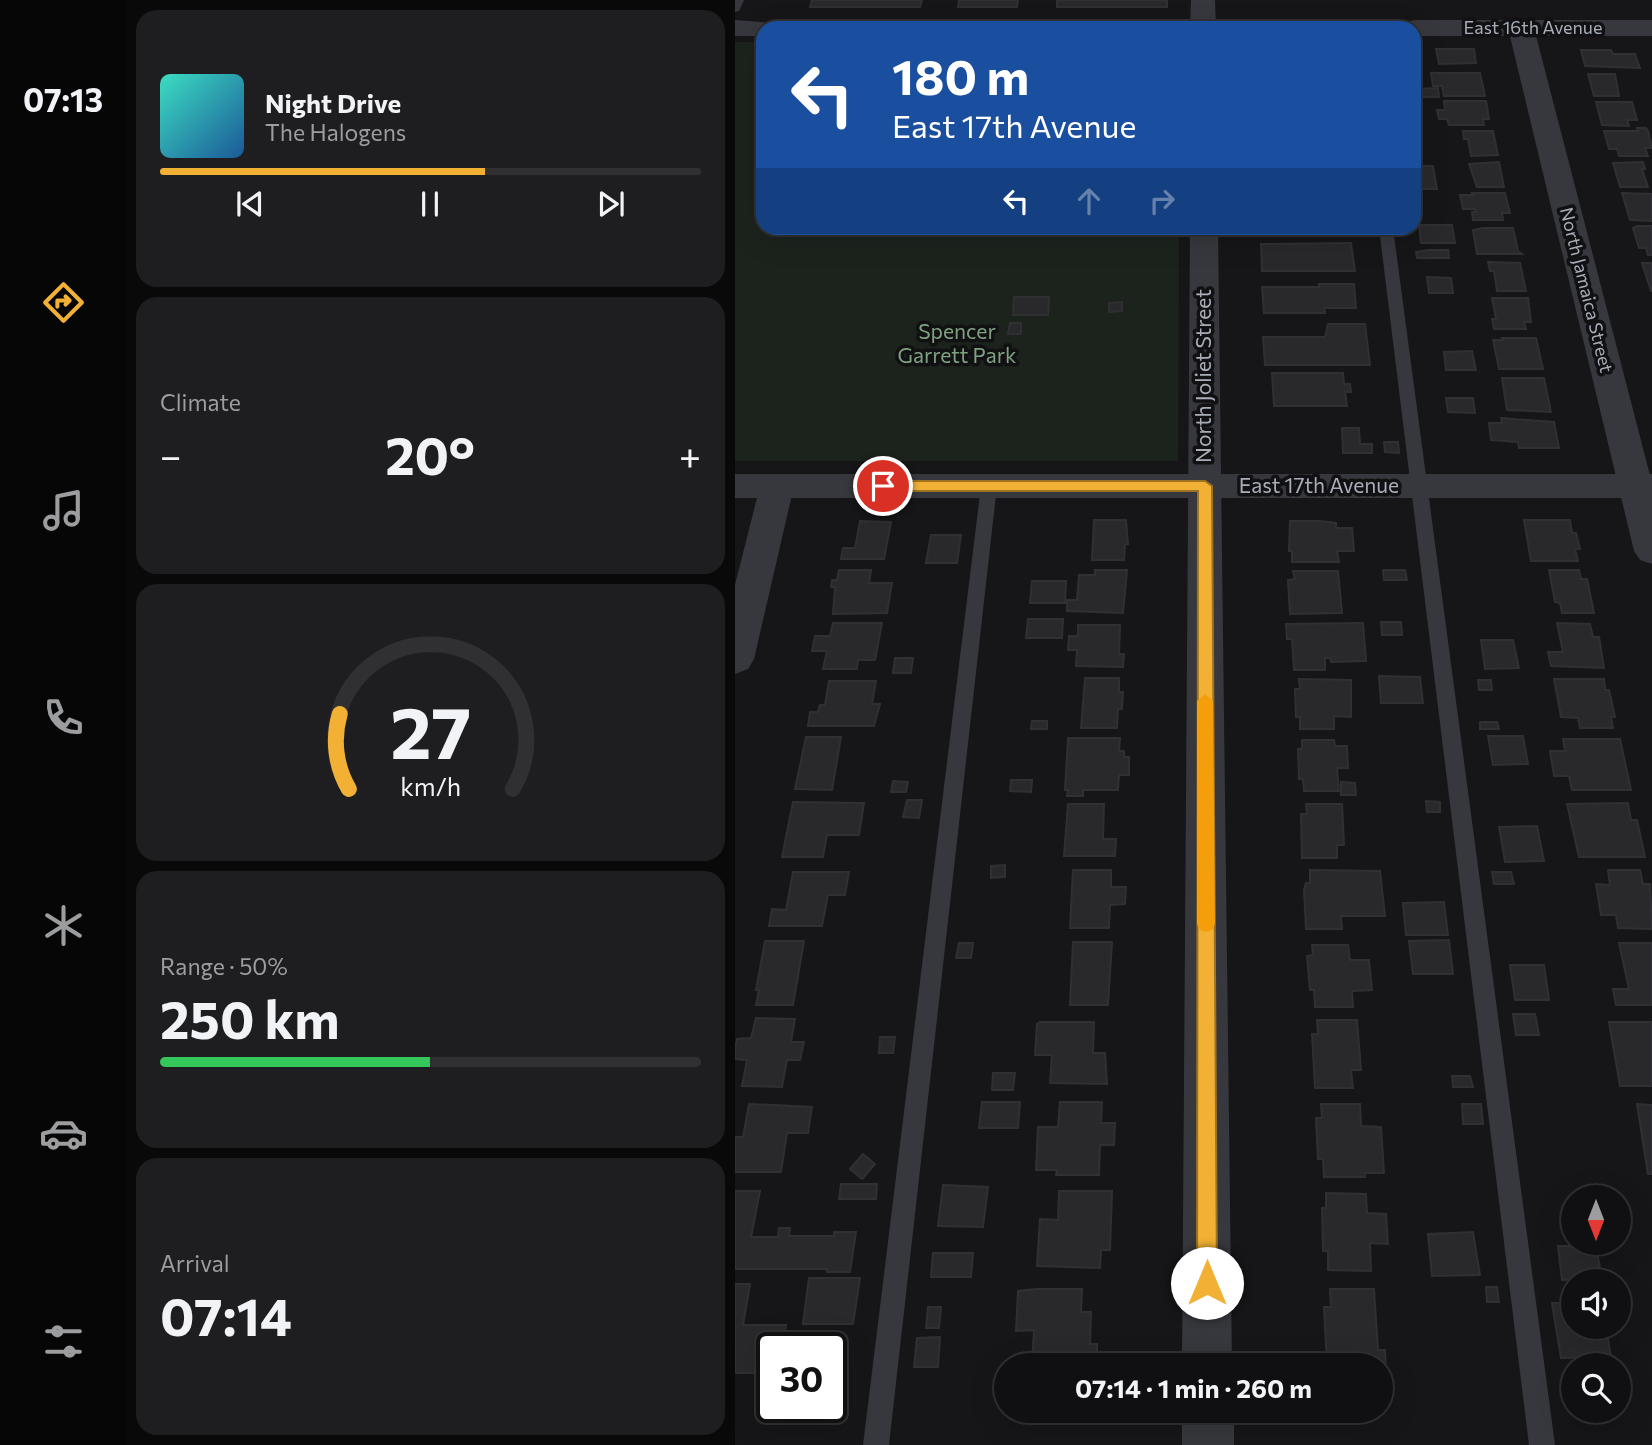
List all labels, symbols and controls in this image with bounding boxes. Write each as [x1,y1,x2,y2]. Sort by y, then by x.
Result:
street label: East 16th Avenue [1464,16,1602,38]
text: 180 m [892,45,1029,105]
icon: left [777,49,868,140]
text: 07:13 [23,79,103,119]
text: Night Drive [265,87,401,118]
text: East 17th Avenue [892,105,1136,145]
text: The Halogens [265,118,406,146]
icon: left [997,182,1035,220]
icon: ahead [1070,182,1108,220]
icon: right [1143,182,1181,220]
icon: previous [231,185,269,223]
icon: pause [411,185,449,223]
icon: next [592,185,630,223]
street label: North Jamaica Street [1556,205,1618,375]
icon: directions [39,278,88,327]
street label: North Joliet Street [1190,289,1215,463]
park label: Spencer Garrett Park [898,318,1016,367]
text: Climate [160,388,241,416]
text: 20° [385,422,475,486]
text: − [160,431,182,478]
text: + [679,431,701,478]
pin [853,456,913,516]
icon: arrive [864,467,902,505]
street label: East 17th Avenue [1239,472,1399,497]
icon: music [39,486,88,535]
text: 27 [390,685,471,774]
icon: phone [39,693,88,742]
text: km/h [400,770,461,800]
icon: climate [39,901,88,950]
text: Range · 50% [160,952,288,980]
text: 250 km [160,986,340,1050]
icon: car [39,1109,88,1158]
north arrow [1561,1185,1631,1255]
map controls [1561,1185,1631,1423]
position arrow [1170,1246,1244,1320]
text: Arrival [160,1249,230,1277]
button: sound [1561,1269,1631,1339]
text: 07:14 [160,1283,292,1347]
icon: filters [39,1317,88,1366]
speed limit sign: 30 [756,1332,847,1423]
button: search [1561,1353,1631,1423]
text: 07:14 · 1 min · 260 m [1075,1372,1312,1403]

